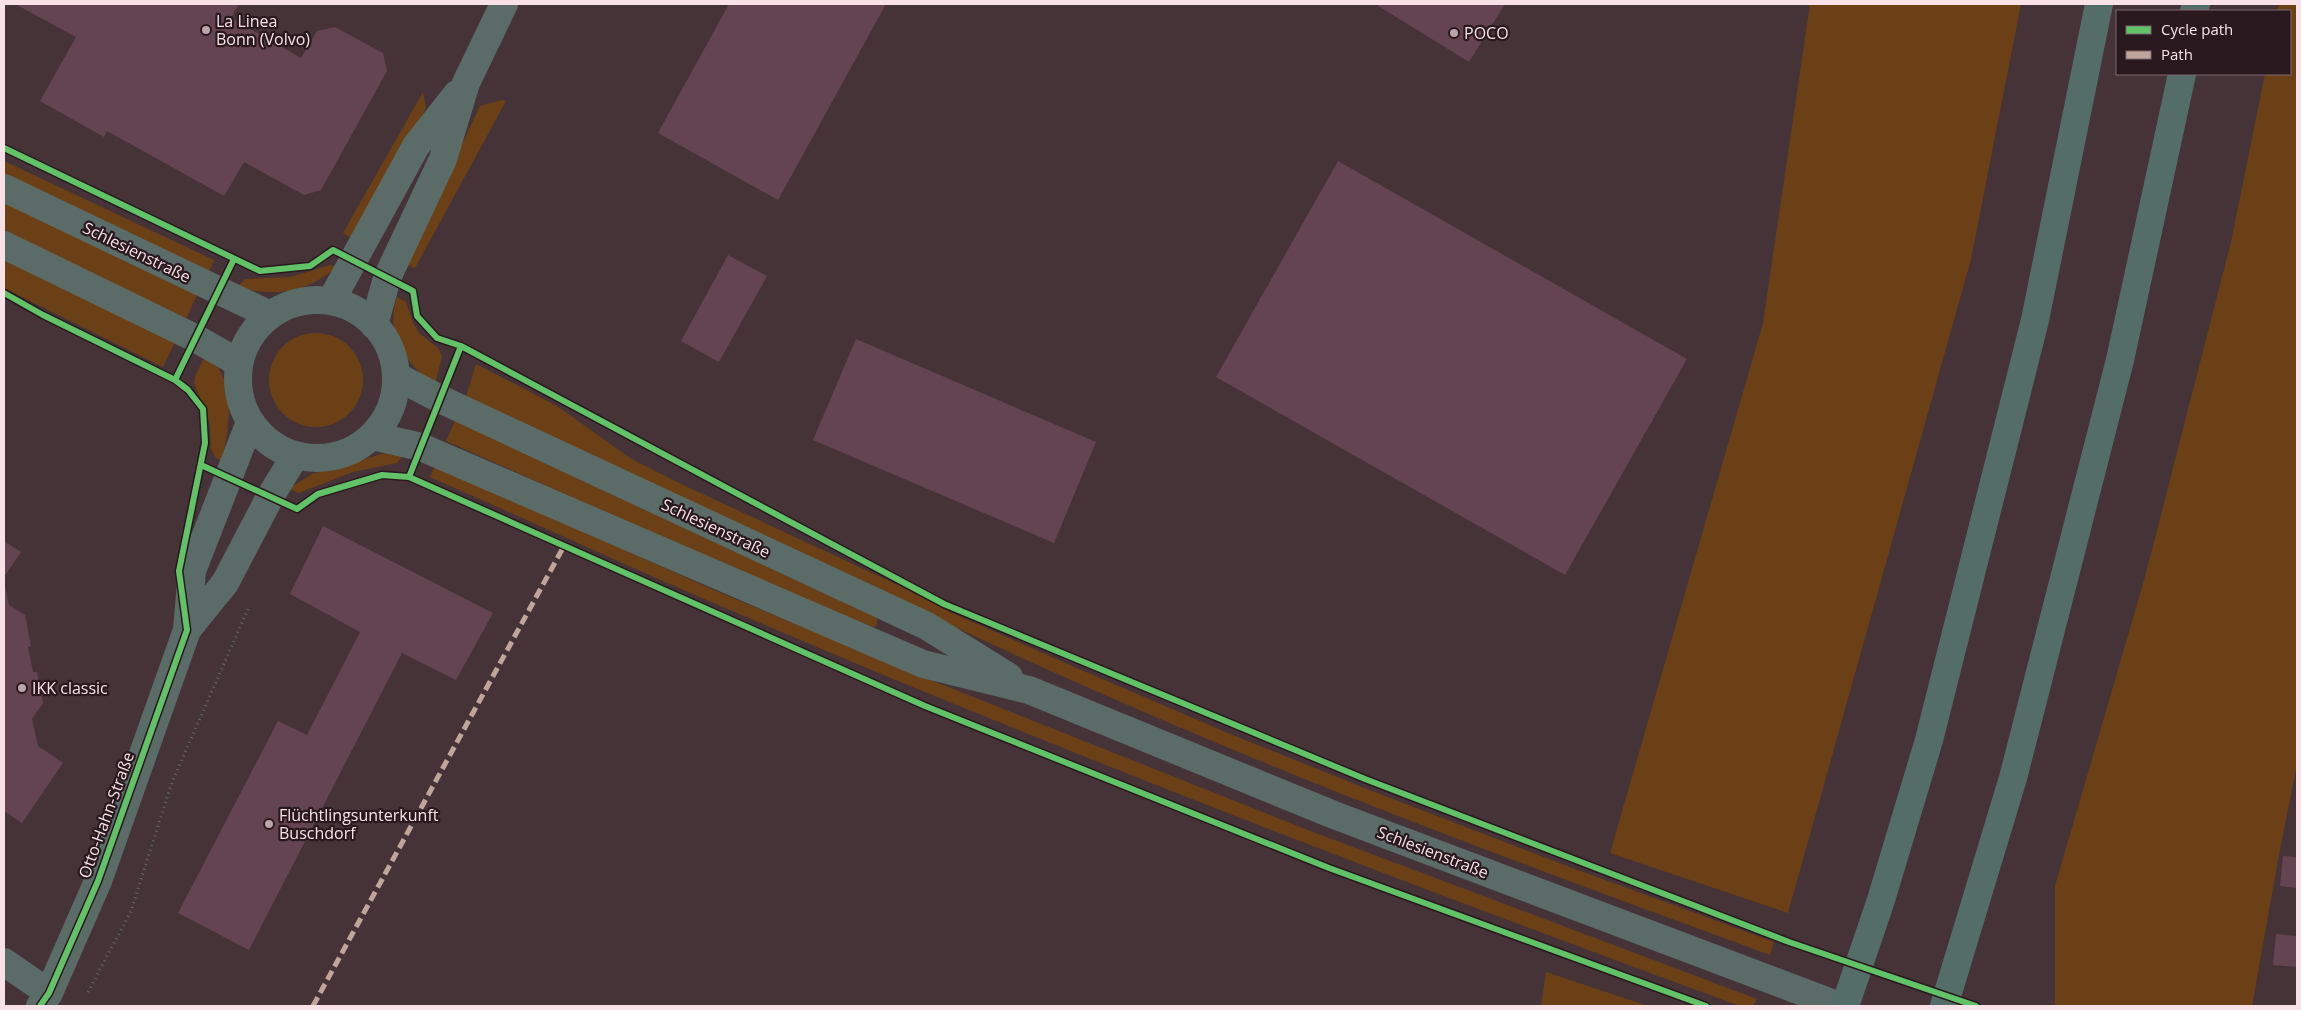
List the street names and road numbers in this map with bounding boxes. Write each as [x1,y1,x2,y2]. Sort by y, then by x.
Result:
street label: Schlesienstraße [79,216,195,288]
street label: Schlesienstraße [658,493,774,563]
street label: Otto-Hahn-Straße [73,749,139,881]
street label: Schlesienstraße [1374,821,1492,883]

